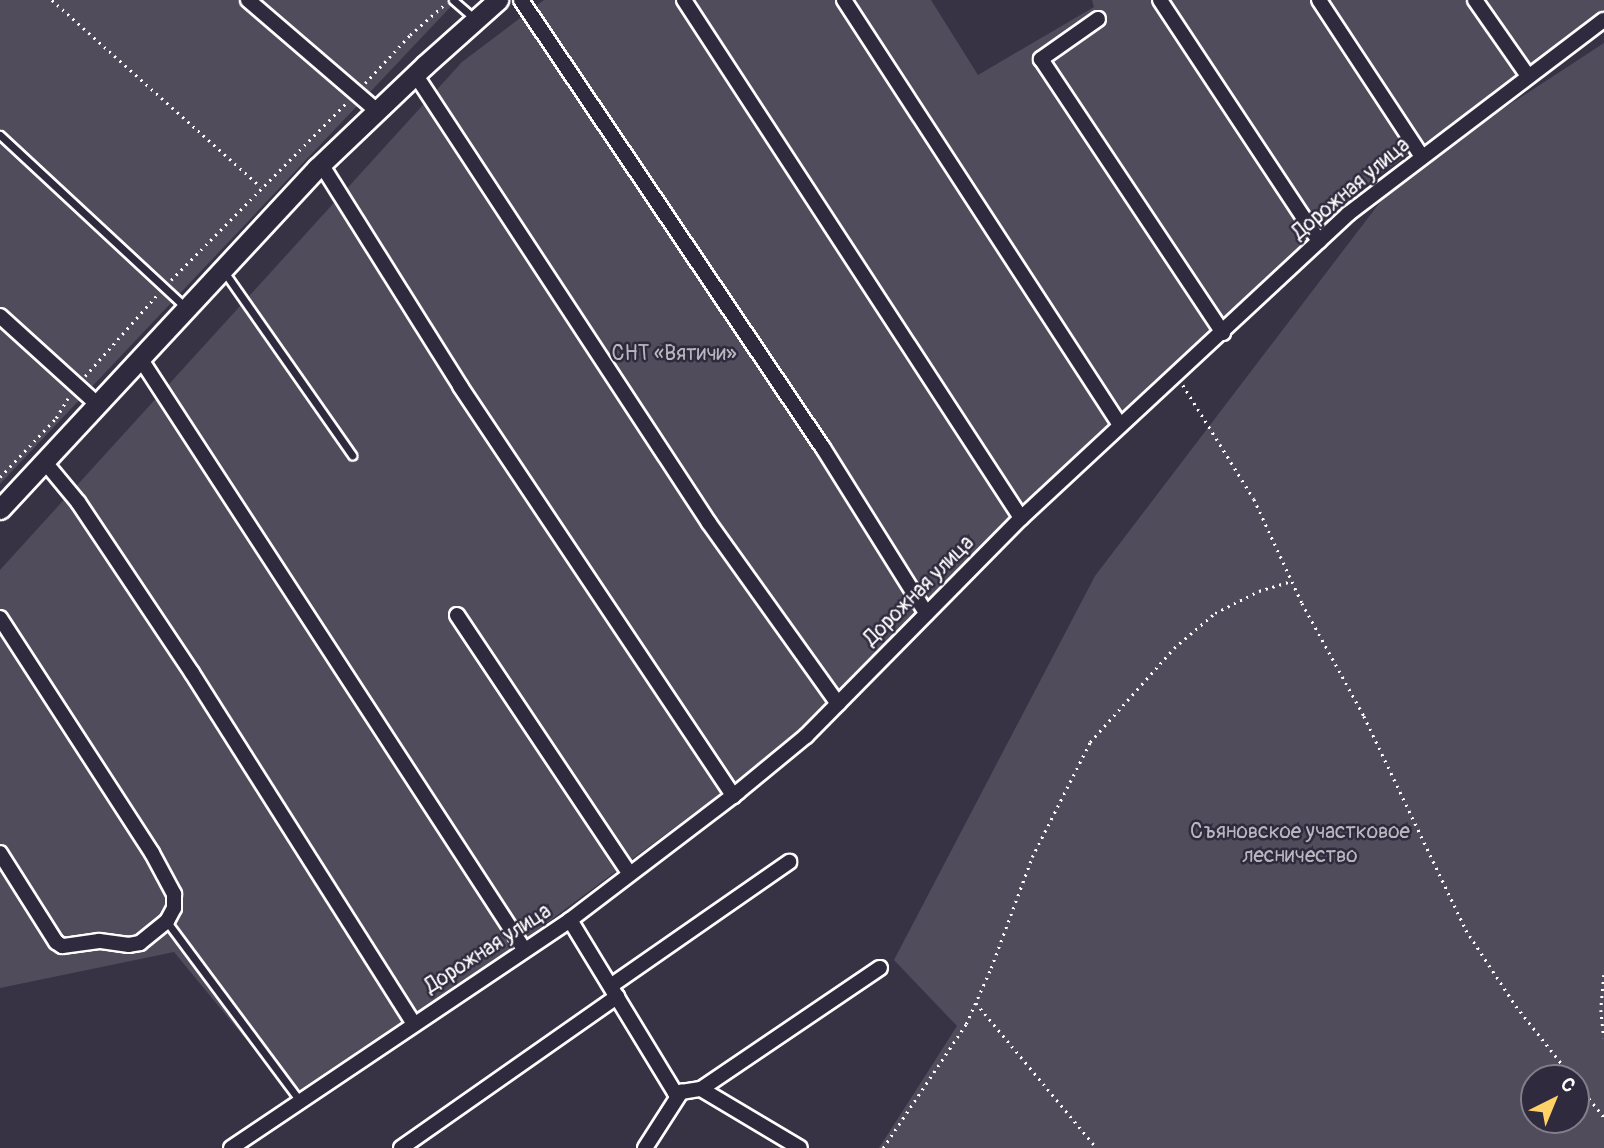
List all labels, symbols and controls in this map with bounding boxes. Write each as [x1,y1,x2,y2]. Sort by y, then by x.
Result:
street label: Дорожная улица [1287,133,1415,245]
park label: СНТ «Вятичи» [611,341,737,367]
street label: Дорожная улица [859,531,979,651]
park label: Съяновское участковое лесничество [1190,819,1410,869]
street label: Дорожная улица [420,899,556,999]
north arrow [1520,1064,1590,1134]
text: С [1555,1072,1580,1098]

